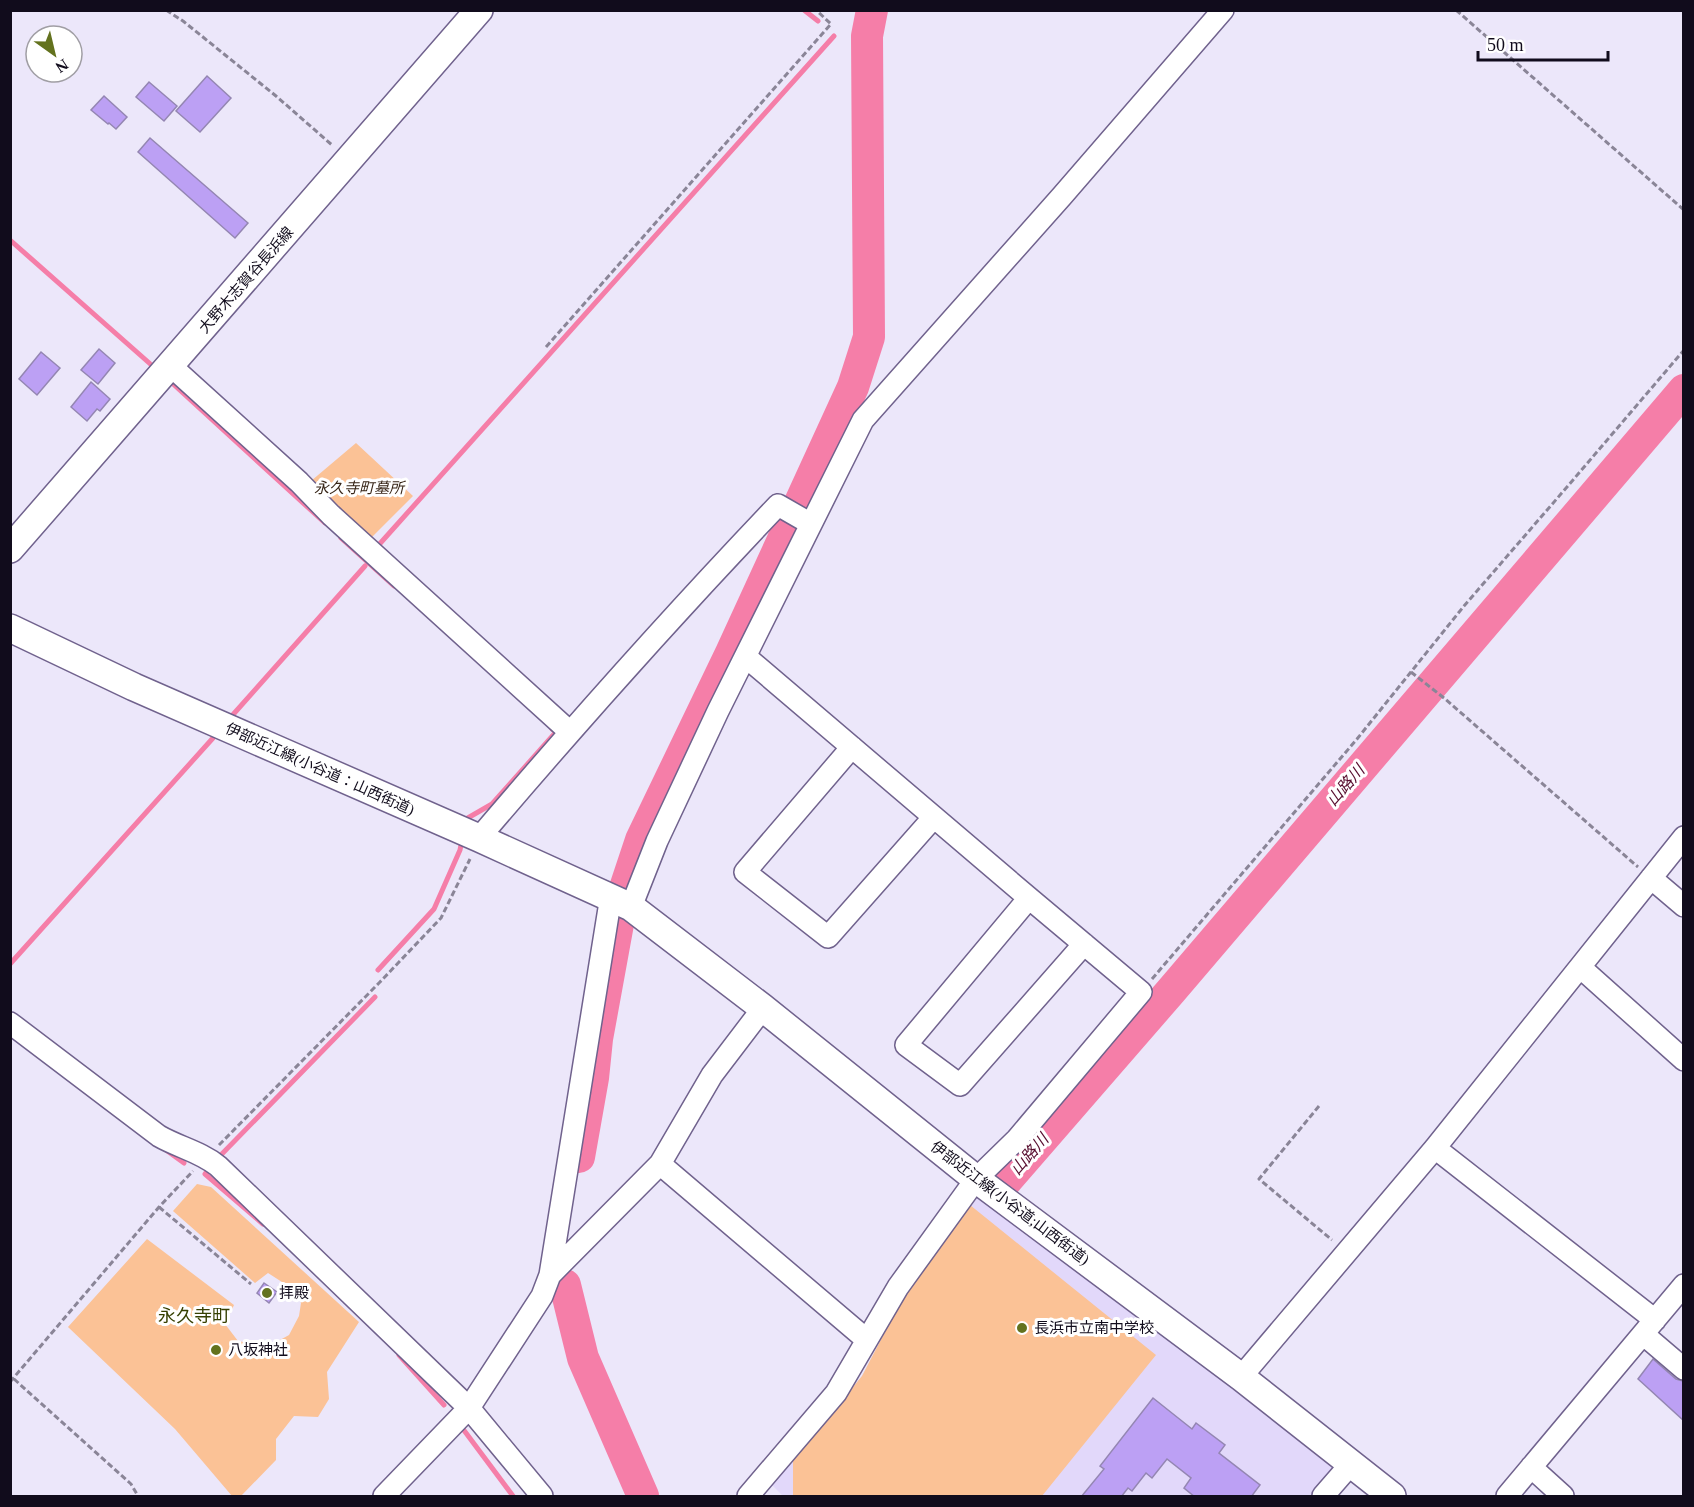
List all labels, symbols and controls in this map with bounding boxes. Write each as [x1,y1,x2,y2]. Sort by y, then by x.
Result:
north arrow [24,24,84,84]
scale bar [1478,24,1608,62]
text: 50 m [1487,35,1524,55]
text: N [52,56,72,77]
street label: 大野木志賀谷長浜線 [196,224,296,336]
park label: 永久寺町墓所 [314,480,407,496]
street label: 伊部近江線(小谷道：山西街道) [223,720,417,819]
water label: 山路川 [1323,760,1369,809]
water label: 山路川 [1007,1129,1053,1178]
street label: 伊部近江線(小谷道;山西街道) [927,1138,1092,1269]
place label: 拝殿 [279,1285,309,1301]
marker: 拝殿 [260,1286,274,1300]
district label: 永久寺町 [158,1306,230,1326]
place label: 長浜市立南中学校 [1034,1320,1154,1336]
marker: 長浜市立南中学校 [1015,1321,1029,1335]
place label: 八坂神社 [228,1342,288,1358]
marker: 八坂神社 [209,1343,223,1357]

